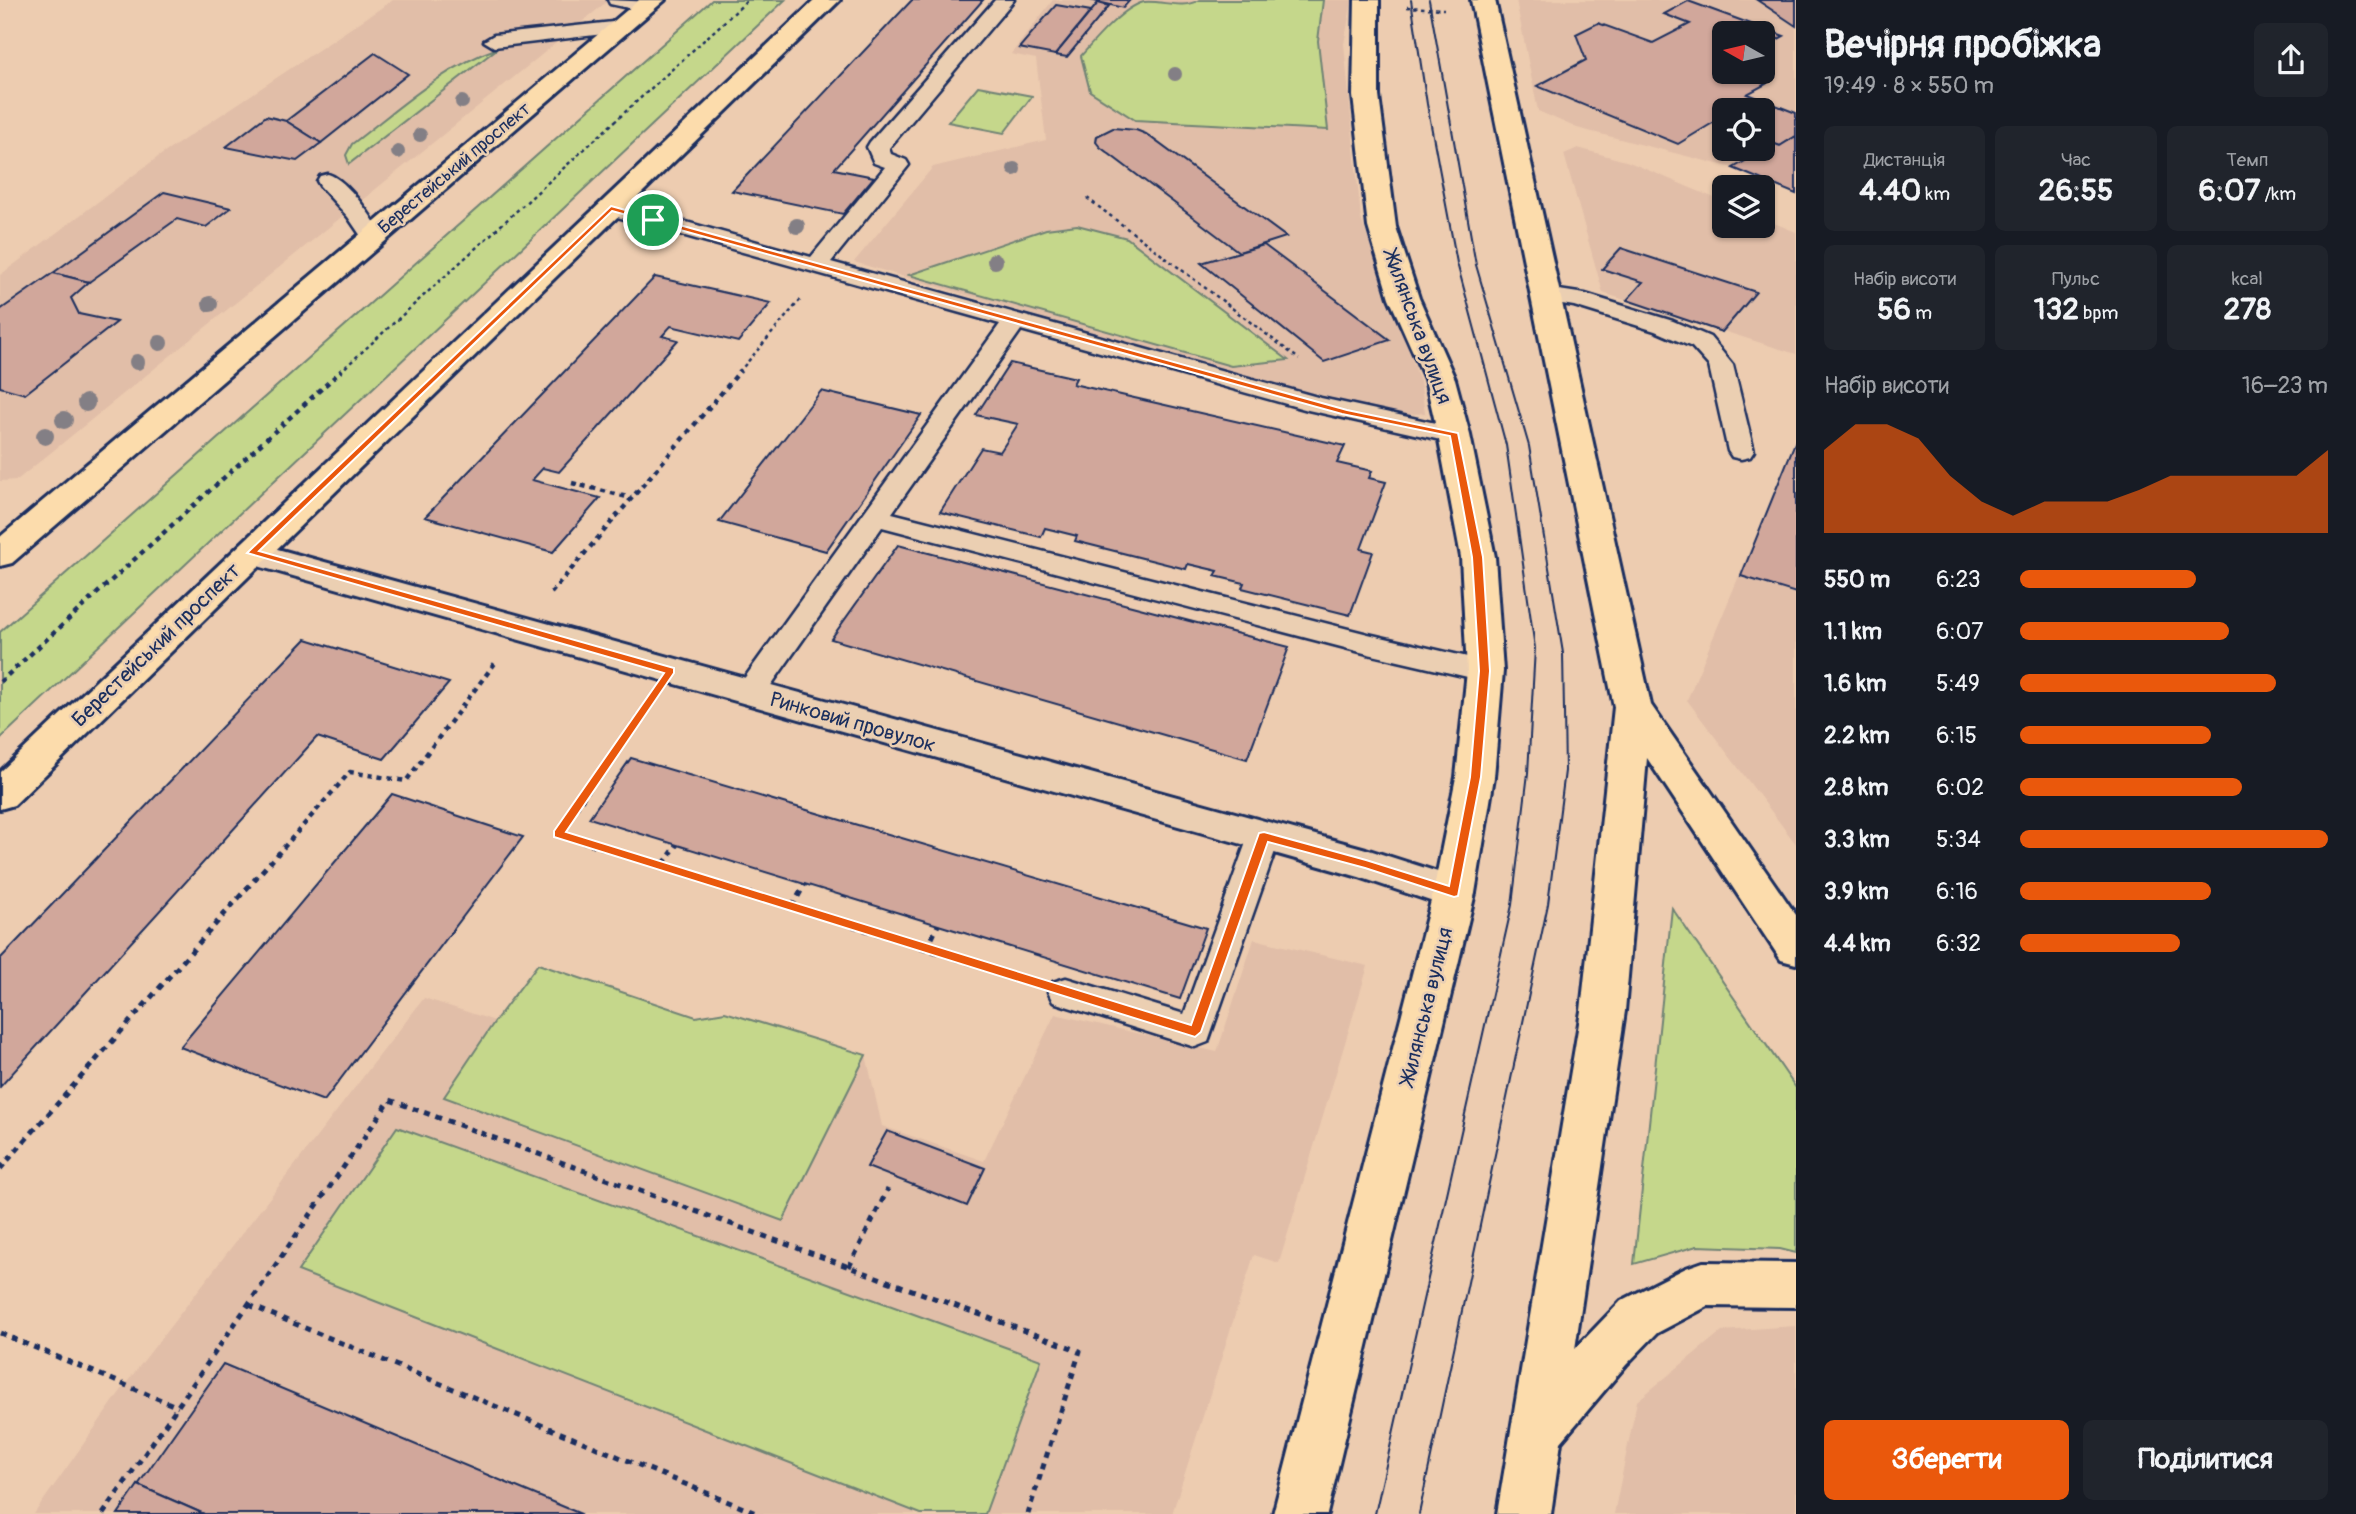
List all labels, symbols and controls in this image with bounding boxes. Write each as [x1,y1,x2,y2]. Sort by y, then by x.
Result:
north arrow [1712,21,1774,84]
map controls [1712,21,1775,238]
text: Вечірня пробіжка [1824,21,2101,69]
button: share [2254,23,2328,97]
text: 19:49 · 8 × 550 m [1824,71,1994,100]
street label: Берестейський проспект [373,98,535,239]
button: locate [1712,98,1775,161]
text: Дистанція [1864,148,1945,172]
text: Час [2061,148,2091,172]
text: Темп [2226,148,2268,172]
text: 4.40 [1859,172,1921,209]
text: 26:55 [2039,172,2113,209]
text: 6:07 [2199,172,2260,209]
button: layers [1712,175,1775,238]
text: km [1921,182,1950,206]
text: /km [2260,182,2296,206]
pin [623,190,683,250]
icon: arrive [634,201,672,239]
street label: Жилянська вулиця [1376,244,1458,408]
text: Набір висоти [1853,267,1956,291]
text: Пульс [2052,267,2100,291]
text: kcal [2232,267,2263,291]
text: 56 [1877,291,1911,328]
text: 132 [2034,291,2079,328]
text: 278 [2223,291,2271,328]
text: m [1911,301,1932,325]
text: bpm [2079,301,2118,325]
text: Набір висоти [1824,371,1949,400]
text: 16–23 m [2242,371,2328,400]
street label: Берестейський проспект [66,557,247,733]
text: 550 m [1824,565,1890,594]
text: 6:23 [1936,565,1981,594]
text: 1.1 km [1824,617,1882,646]
text: 6:07 [1936,617,1983,646]
text: 1.6 km [1824,669,1886,698]
text: 5:49 [1936,669,1980,698]
street label: Ринковий провулок [767,686,939,759]
text: 2.2 km [1824,721,1890,750]
text: 6:15 [1936,721,1977,750]
text: 2.8 km [1824,773,1889,802]
text: 6:02 [1936,773,1984,802]
text: 3.3 km [1824,825,1890,854]
text: 5:34 [1936,825,1981,854]
text: 3.9 km [1824,877,1889,906]
text: 6:16 [1936,877,1978,906]
street label: Жилянська вулиця [1393,924,1459,1091]
text: 4.4 km [1824,929,1891,958]
text: 6:32 [1936,929,1981,958]
button: Зберегти [1824,1420,2069,1500]
button: Поділитися [2083,1420,2328,1500]

